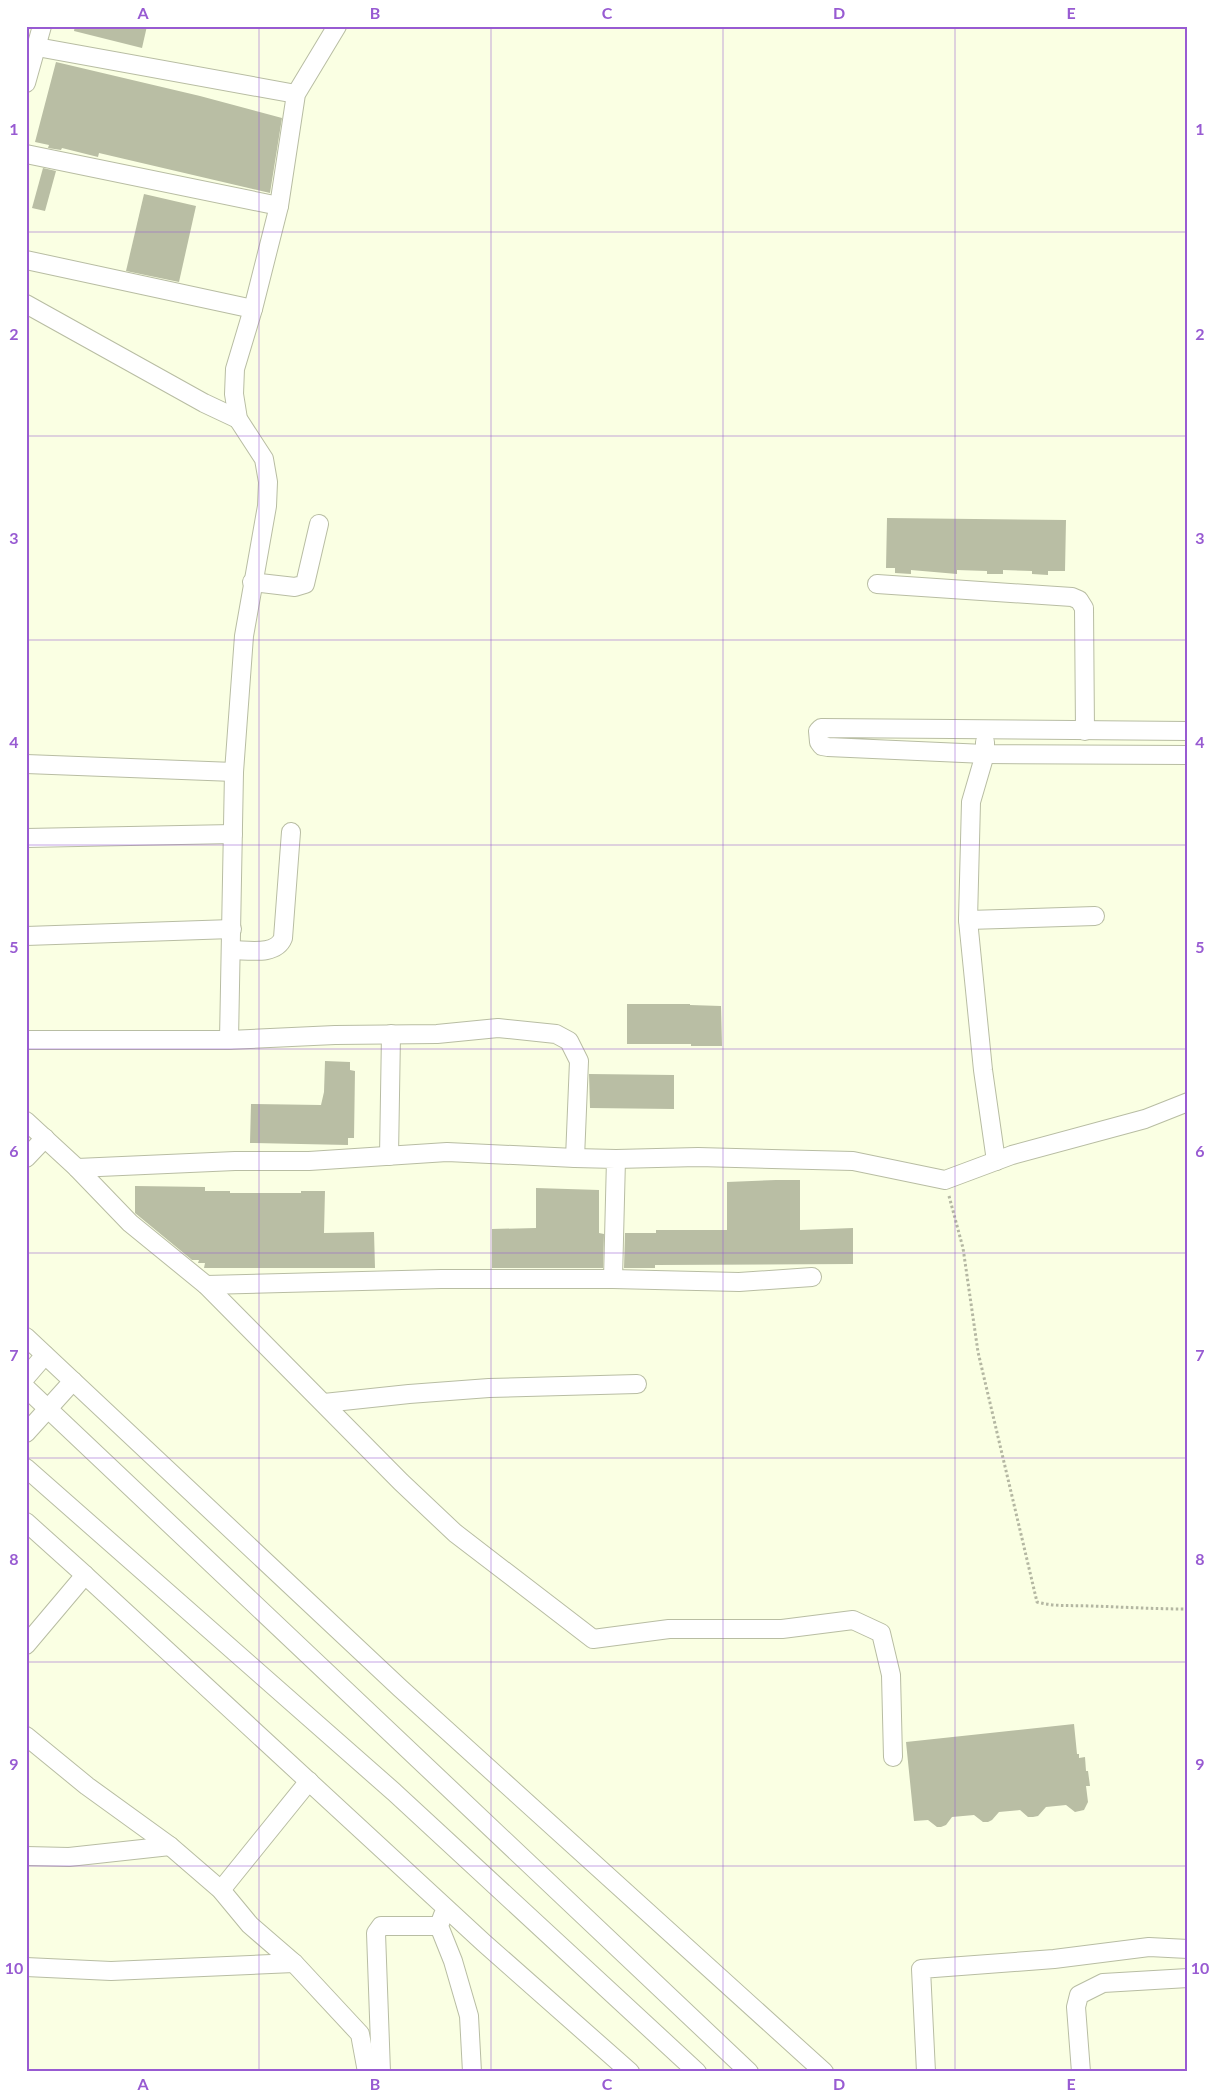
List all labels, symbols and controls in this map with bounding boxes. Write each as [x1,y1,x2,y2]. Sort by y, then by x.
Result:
text: A [136,3,149,22]
text: B [370,3,380,22]
text: C [602,3,613,22]
text: D [833,3,845,22]
text: E [1066,3,1076,22]
text: 1 [9,119,19,138]
text: 1 [1195,119,1205,138]
text: 2 [9,324,19,343]
text: 2 [1195,324,1205,343]
text: 3 [9,528,19,547]
text: 3 [1195,528,1205,547]
text: 4 [9,732,19,751]
text: 4 [1195,732,1205,751]
text: 5 [9,937,19,956]
text: 5 [1195,937,1205,956]
text: 6 [9,1141,19,1160]
text: 6 [1195,1141,1205,1160]
text: 7 [9,1345,19,1364]
text: 7 [1195,1345,1205,1364]
text: 8 [9,1549,19,1568]
text: 8 [1195,1549,1205,1568]
text: 9 [9,1754,19,1773]
text: 9 [1195,1754,1205,1773]
text: 10 [5,1958,23,1977]
text: 10 [1191,1958,1209,1977]
text: A [136,2074,149,2093]
text: B [370,2074,380,2093]
text: C [602,2074,613,2093]
text: D [833,2074,845,2093]
text: E [1066,2074,1076,2093]

